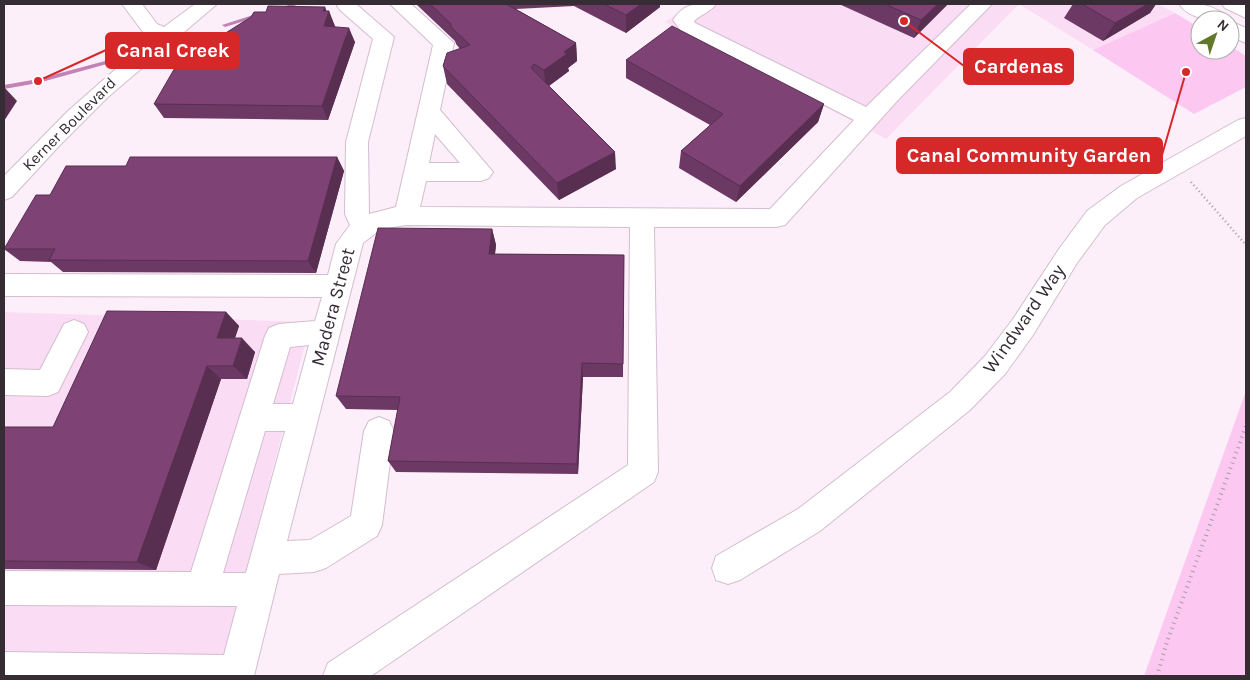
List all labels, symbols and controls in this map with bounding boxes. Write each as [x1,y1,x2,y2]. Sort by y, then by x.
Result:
north arrow [1190,10,1240,60]
text: N [1214,16,1232,35]
callout: Canal Creek [106,33,239,68]
text: Canal Creek [116,39,230,62]
callout: Cardenas [964,49,1073,84]
text: Cardenas [974,55,1064,78]
street label: Kerner Boulevard [18,73,120,175]
callout: Canal Community Garden [897,138,1162,173]
text: Canal Community Garden [907,144,1151,167]
street label: Madera Street [307,245,359,369]
street label: Windward Way [978,260,1070,378]

